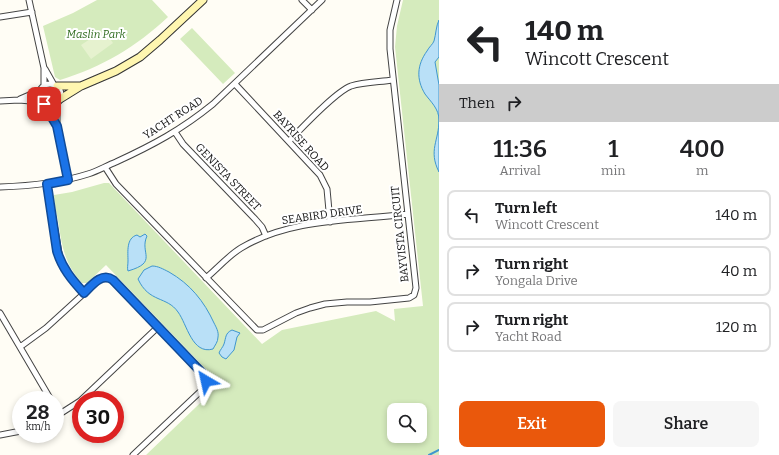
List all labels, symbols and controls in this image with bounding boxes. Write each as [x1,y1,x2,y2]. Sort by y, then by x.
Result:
text: 140 m [525,14,604,47]
icon: left [459,16,511,68]
park label: Maslin Park [67,28,126,41]
text: Wincott Crescent [525,48,669,70]
pin [27,87,61,121]
icon: right [503,92,525,114]
icon: arrive [33,93,55,115]
street label: YACHT ROAD [141,94,205,142]
text: Then [459,94,495,112]
street label: BAYRISE ROAD [270,108,332,174]
text: 11:36 [493,135,547,163]
text: 1 [608,135,618,163]
text: 400 [680,135,725,163]
street label: GENISTA STREET [193,141,264,214]
text: Arrival [499,163,541,178]
text: min [601,163,626,178]
text: m [696,163,709,178]
street label: BAYVISTA CIRCUIT [388,185,412,283]
text: Turn left [495,199,557,217]
street label: SEABIRD DRIVE [281,203,363,227]
icon: left [461,204,483,226]
text: 140 m [715,206,757,224]
text: Wincott Crescent [495,217,599,232]
text: Turn right [495,255,568,273]
icon: right [461,260,483,282]
text: 40 m [721,262,757,280]
text: Yongala Drive [495,273,578,288]
text: Turn right [495,311,568,329]
icon: right [461,316,483,338]
text: 120 m [716,318,757,336]
text: Yacht Road [495,329,562,344]
position arrow [185,360,227,402]
speed limit sign: 30 [72,391,124,443]
text: 28 [26,400,50,424]
button: Exit [459,401,605,447]
button: Share [613,401,759,447]
map controls [387,403,427,443]
button: search [387,403,427,443]
text: km/h [26,421,50,433]

